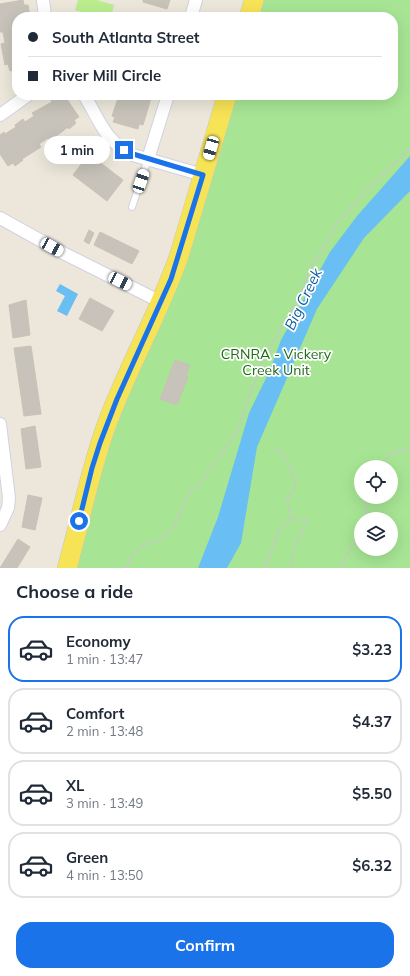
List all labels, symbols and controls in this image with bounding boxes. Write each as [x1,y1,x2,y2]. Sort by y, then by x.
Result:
text: South Atlanta Street [52,28,200,47]
text: River Mill Circle [52,66,161,85]
car [202,135,220,161]
callout: 1 min [44,136,110,164]
route end [115,141,133,159]
text: 1 min [60,142,94,158]
car [131,168,151,194]
car [39,236,65,258]
water label: Big Creek [280,264,327,333]
car [107,270,133,292]
park label: CRNRA - Vickery Creek Unit [221,345,332,379]
map controls [354,460,398,556]
button: locate [354,460,398,504]
route start [70,512,88,530]
button: layers [354,512,398,556]
text: Choose a ride [16,580,133,603]
icon: car [18,631,54,667]
text: Economy [66,632,131,651]
text: $3.23 [352,640,392,659]
text: 1 min · 13:47 [66,651,143,667]
icon: car [18,703,54,739]
text: Comfort [66,704,124,723]
text: $4.37 [352,712,392,731]
text: 2 min · 13:48 [66,723,143,739]
icon: car [18,775,54,811]
text: XL [66,776,84,795]
text: $5.50 [352,784,392,803]
text: 3 min · 13:49 [66,795,143,811]
icon: car [18,847,54,883]
text: Green [66,848,108,867]
text: $6.32 [352,856,392,875]
text: 4 min · 13:50 [66,867,143,883]
button: Confirm [16,922,394,968]

